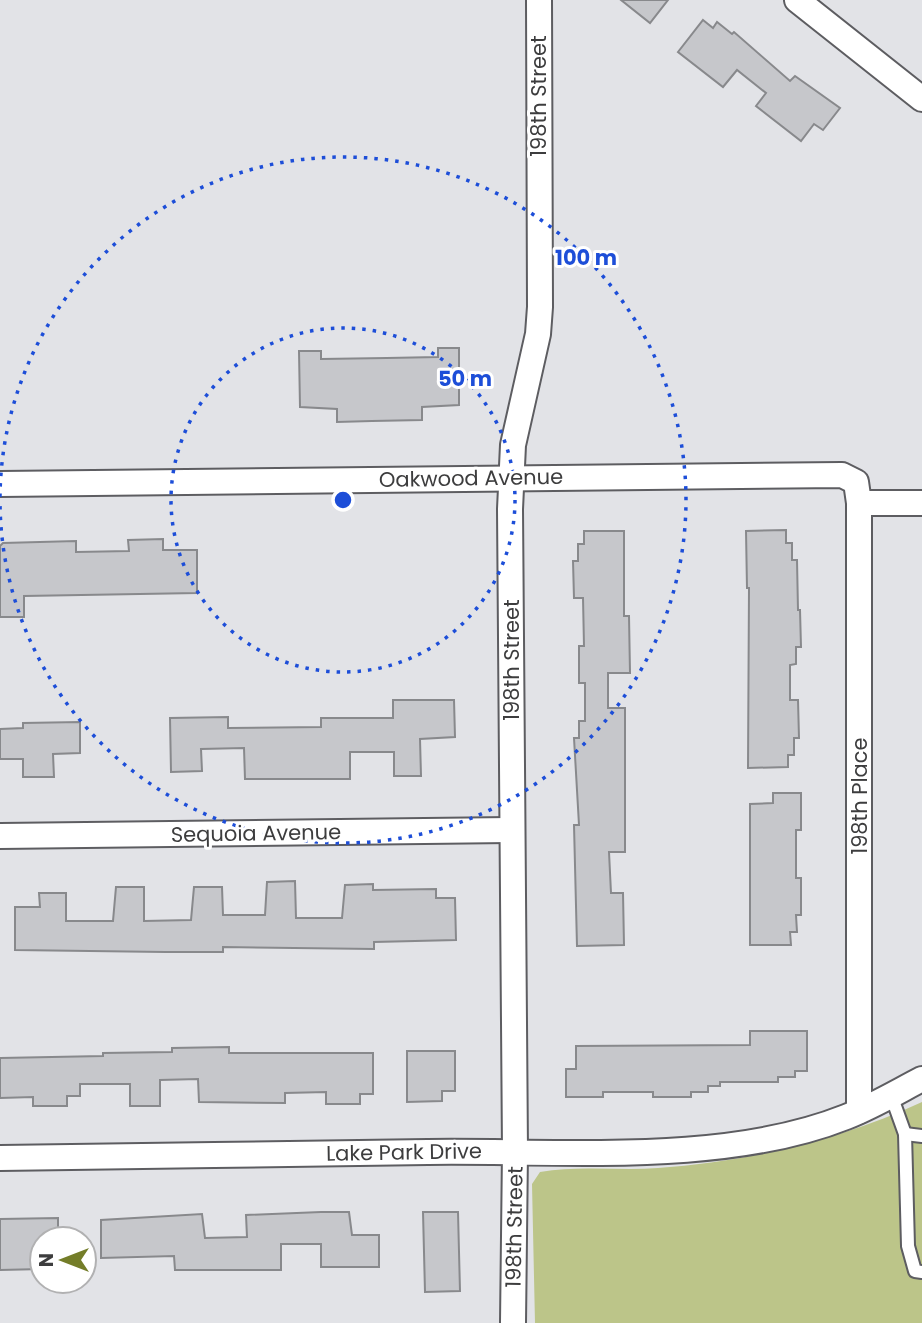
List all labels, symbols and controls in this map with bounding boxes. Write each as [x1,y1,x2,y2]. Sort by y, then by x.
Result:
street label: 198th Street [524,35,553,157]
text: 100 m [555,243,617,272]
text: 50 m [438,364,492,393]
street label: Oakwood Avenue [379,462,563,494]
centre of rings [331,488,355,512]
street label: 198th Street [497,599,526,721]
street label: 198th Place [845,737,874,855]
street label: Sequoia Avenue [171,817,341,849]
street label: Lake Park Drive [326,1136,482,1168]
street label: 198th Street [498,1166,530,1288]
north arrow [28,1225,98,1295]
text: N [33,1253,60,1267]

